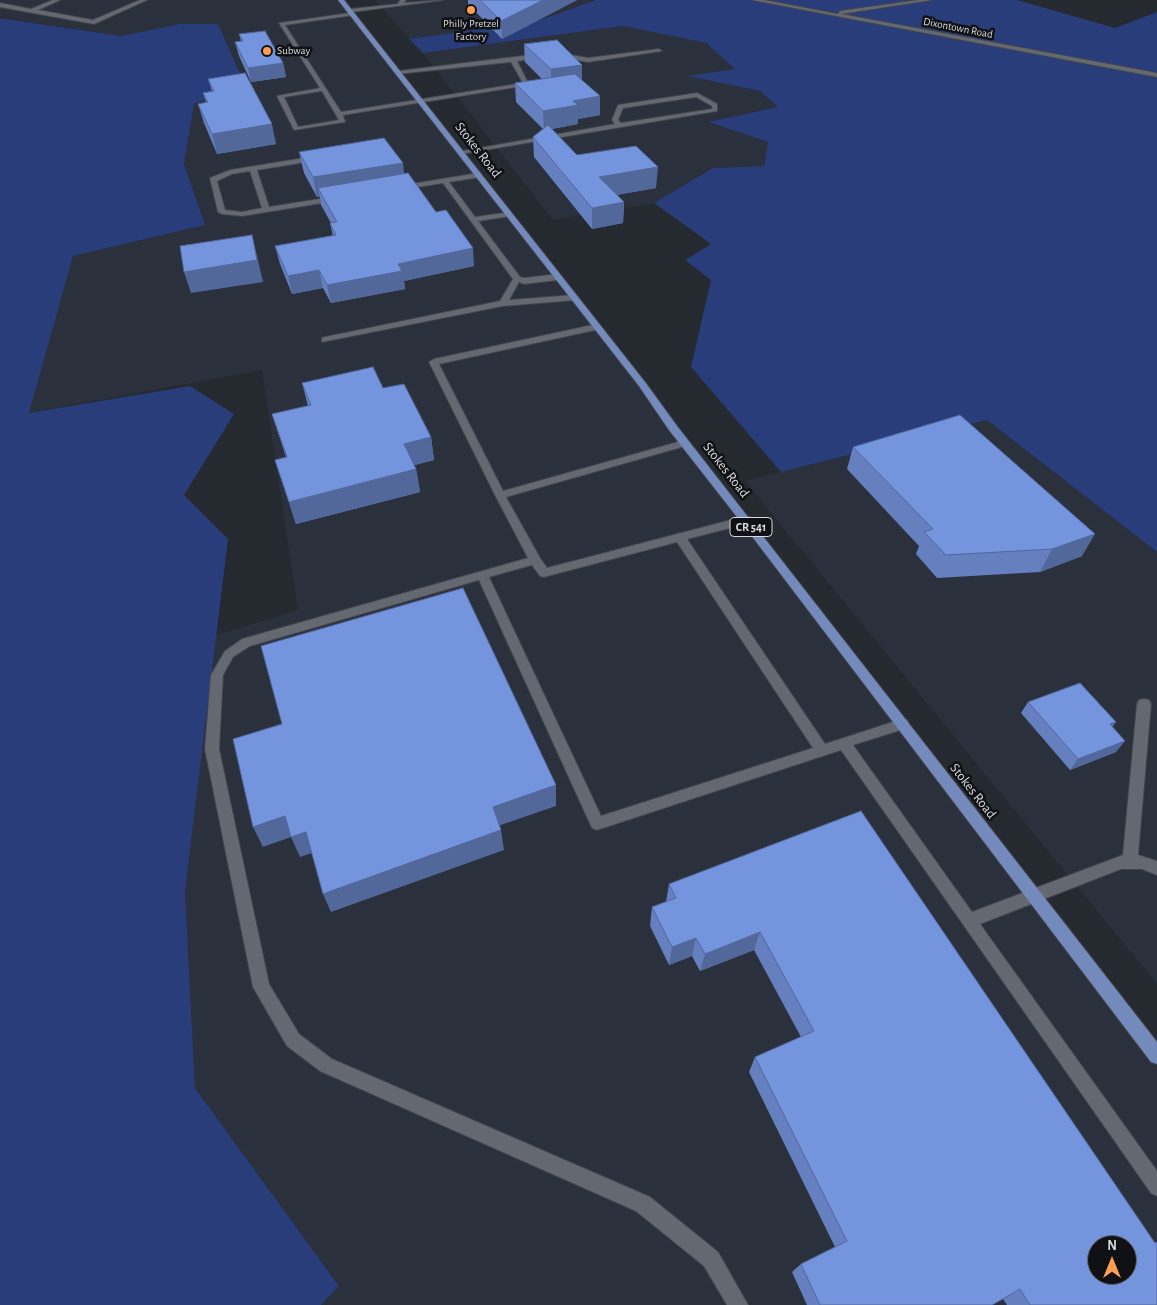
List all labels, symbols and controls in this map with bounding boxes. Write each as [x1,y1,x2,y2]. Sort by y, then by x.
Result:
marker: Philly Pretzel Factory [465,4,477,16]
street label: Dixontown Road [922,15,994,41]
place label: Philly Pretzel Factory [443,17,499,43]
place label: Subway [277,44,310,58]
marker: Subway [261,45,273,57]
street label: Stokes Road [451,119,505,181]
street label: Stokes Road [699,439,753,501]
road number: CR 541 [730,518,772,536]
street label: Stokes Road [946,760,1000,822]
north arrow [1087,1235,1137,1285]
text: N [1107,1239,1117,1253]

